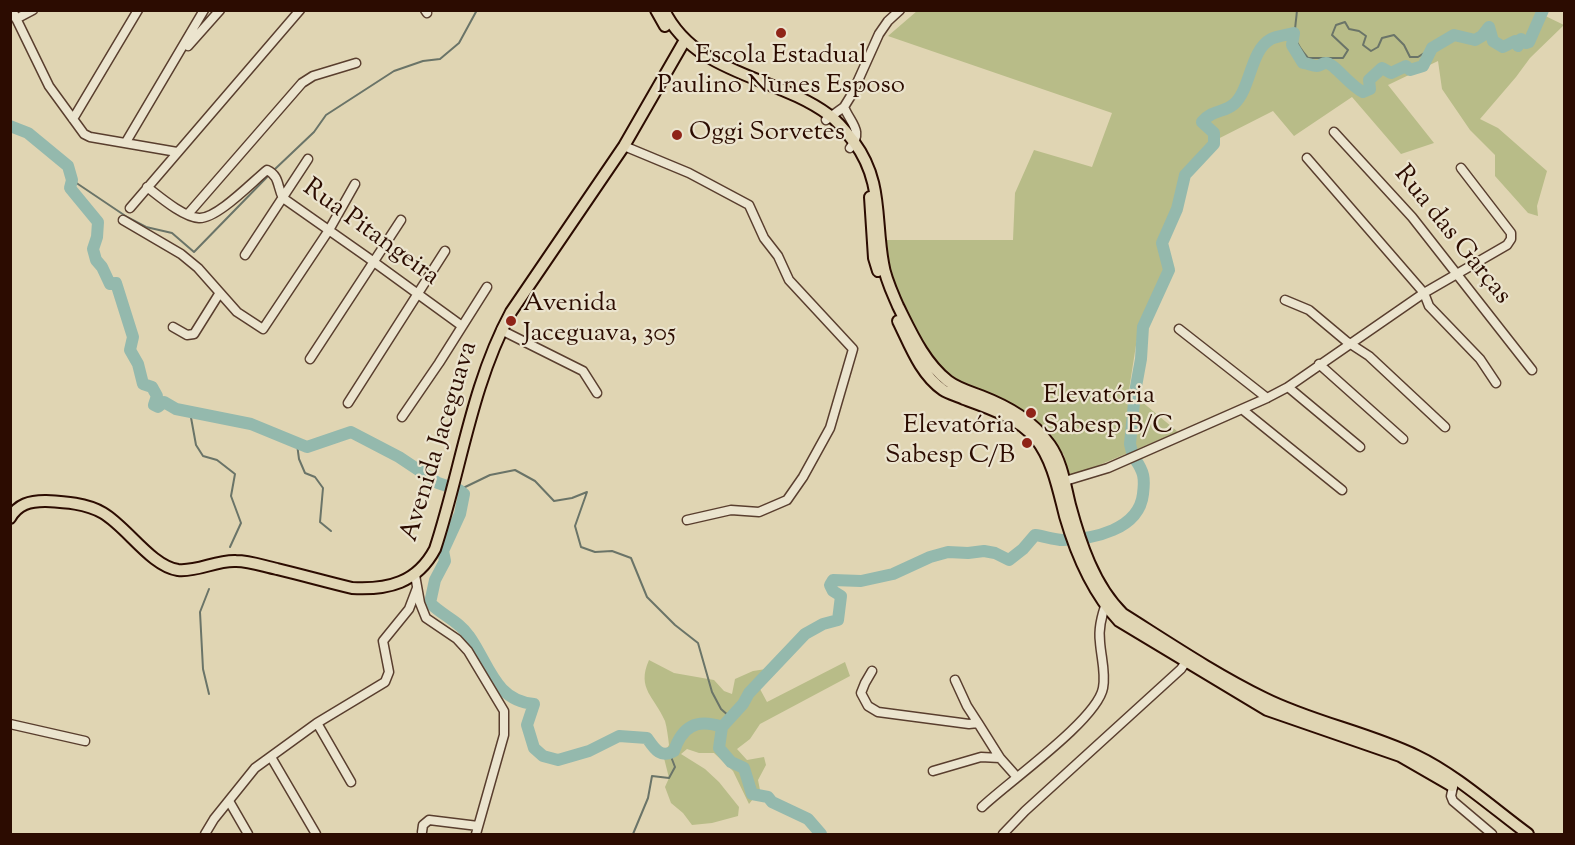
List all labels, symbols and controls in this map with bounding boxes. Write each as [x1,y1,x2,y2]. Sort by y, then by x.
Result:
marker: Escola Estadual Paulino Nunes Esposo [774,26,788,40]
place label: Escola Estadual Paulino Nunes Esposo [657,42,905,104]
place label: Oggi Sorvetes [689,119,845,151]
marker: Oggi Sorvetes [670,128,684,142]
street label: Rua das Garças [1386,160,1516,312]
street label: Rua Pitangeira [295,174,445,294]
place label: Avenida Jaceguava, 305 [523,290,676,352]
marker: Avenida Jaceguava, 305 [504,314,518,328]
street label: Avenida Jaceguava [396,338,486,546]
place label: Elevatória Sabesp B/C [1043,382,1173,443]
marker: Elevatória Sabesp B/C [1024,406,1038,420]
place label: Elevatória Sabesp C/B [885,412,1015,473]
marker: Elevatória Sabesp C/B [1020,436,1034,450]

